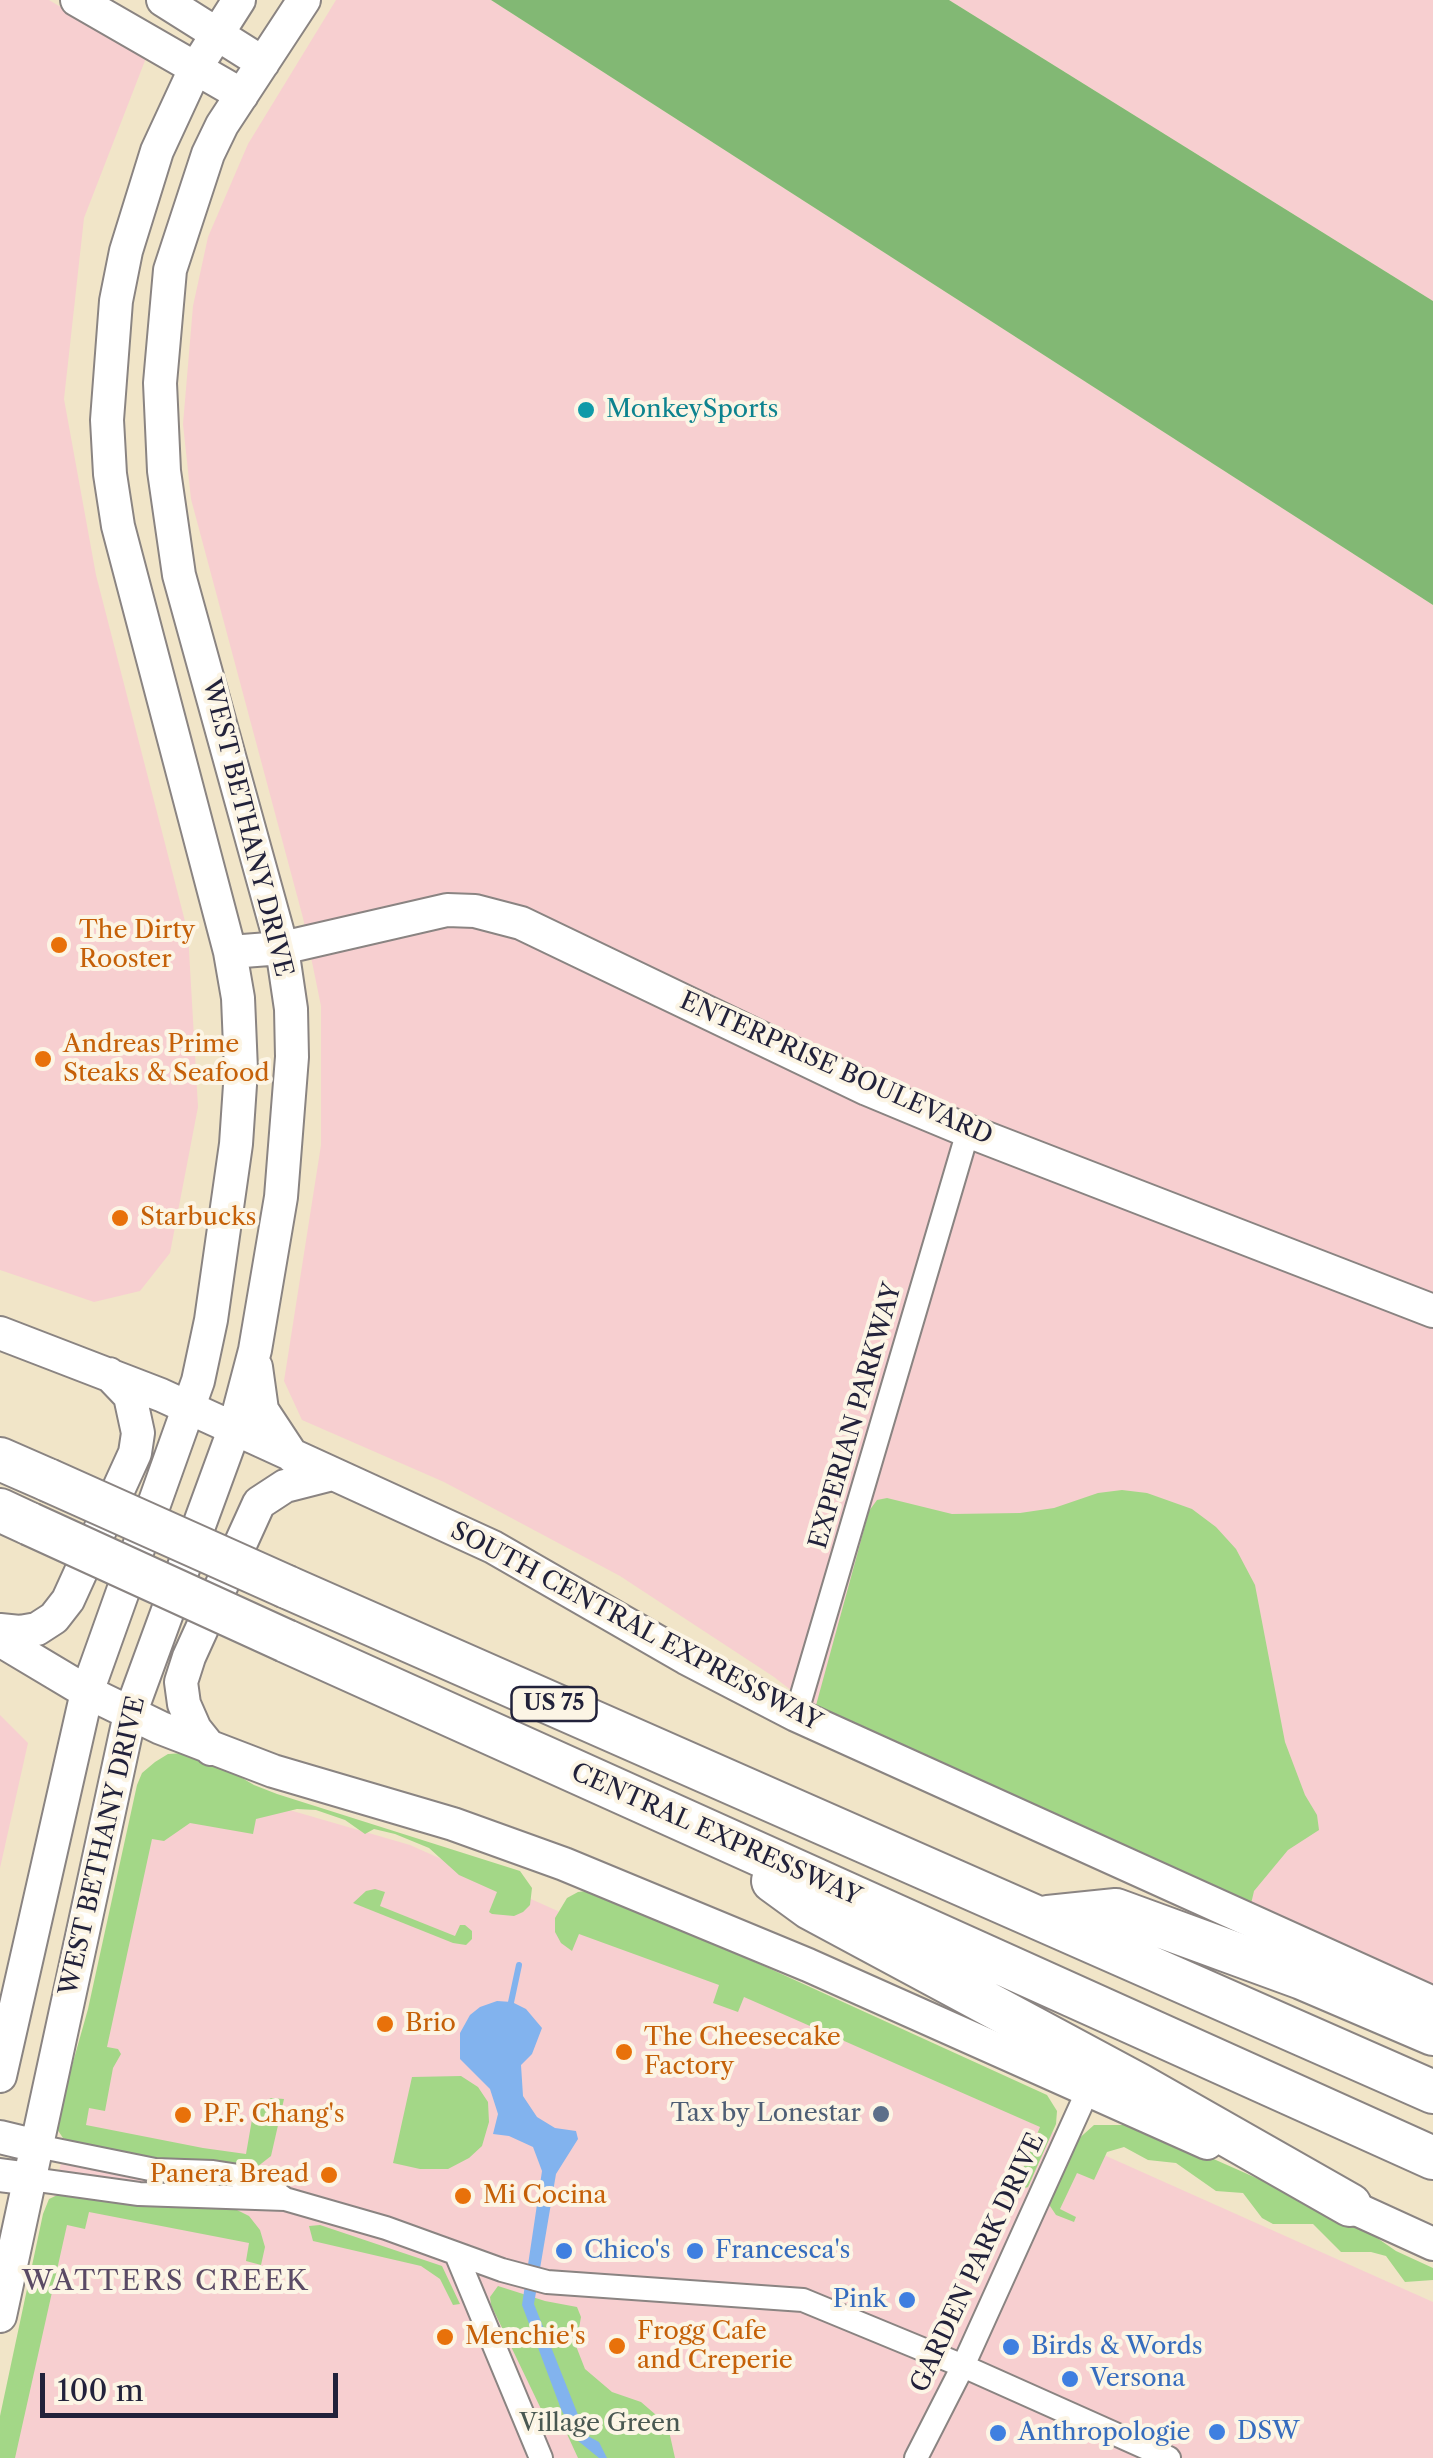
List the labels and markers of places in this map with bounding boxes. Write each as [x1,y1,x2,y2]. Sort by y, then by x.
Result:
place label: MonkeySports [606,395,778,425]
marker: MonkeySports [575,399,597,421]
place label: The Dirty Rooster [79,916,195,975]
marker: The Dirty Rooster [48,934,70,956]
place label: Andreas Prime Steaks & Seafood [63,1030,269,1089]
marker: Andreas Prime Steaks & Seafood [32,1048,54,1070]
place label: Starbucks [140,1203,256,1233]
marker: Starbucks [109,1207,131,1229]
place label: Brio [405,2009,456,2039]
marker: Brio [374,2013,396,2035]
place label: The Cheesecake Factory [644,2023,841,2082]
marker: The Cheesecake Factory [613,2041,635,2063]
place label: Tax by Lonestar [671,2099,861,2129]
place label: P.F. Chang's [203,2100,345,2130]
marker: Tax by Lonestar [870,2103,892,2125]
marker: P.F. Chang's [172,2104,194,2126]
place label: Panera Bread [150,2160,309,2190]
marker: Panera Bread [318,2164,340,2186]
place label: Mi Cocina [483,2181,607,2211]
marker: Mi Cocina [452,2185,474,2207]
place label: Chico's [584,2236,671,2266]
place label: Francesca's [715,2236,850,2266]
marker: Chico's [553,2240,575,2262]
marker: Francesca's [684,2240,706,2262]
place label: Pink [833,2285,887,2315]
marker: Pink [896,2289,918,2311]
place label: Frogg Cafe and Creperie [637,2317,793,2376]
place label: Menchie's [465,2322,586,2352]
marker: Menchie's [434,2326,456,2348]
place label: Birds & Words [1031,2332,1203,2362]
marker: Frogg Cafe and Creperie [606,2335,628,2357]
marker: Birds & Words [1000,2336,1022,2358]
place label: Versona [1090,2364,1185,2394]
marker: Versona [1059,2368,1081,2390]
place label: DSW [1237,2417,1300,2447]
place label: Anthropologie [1018,2418,1190,2448]
marker: DSW [1206,2421,1228,2443]
marker: Anthropologie [987,2422,1009,2444]

